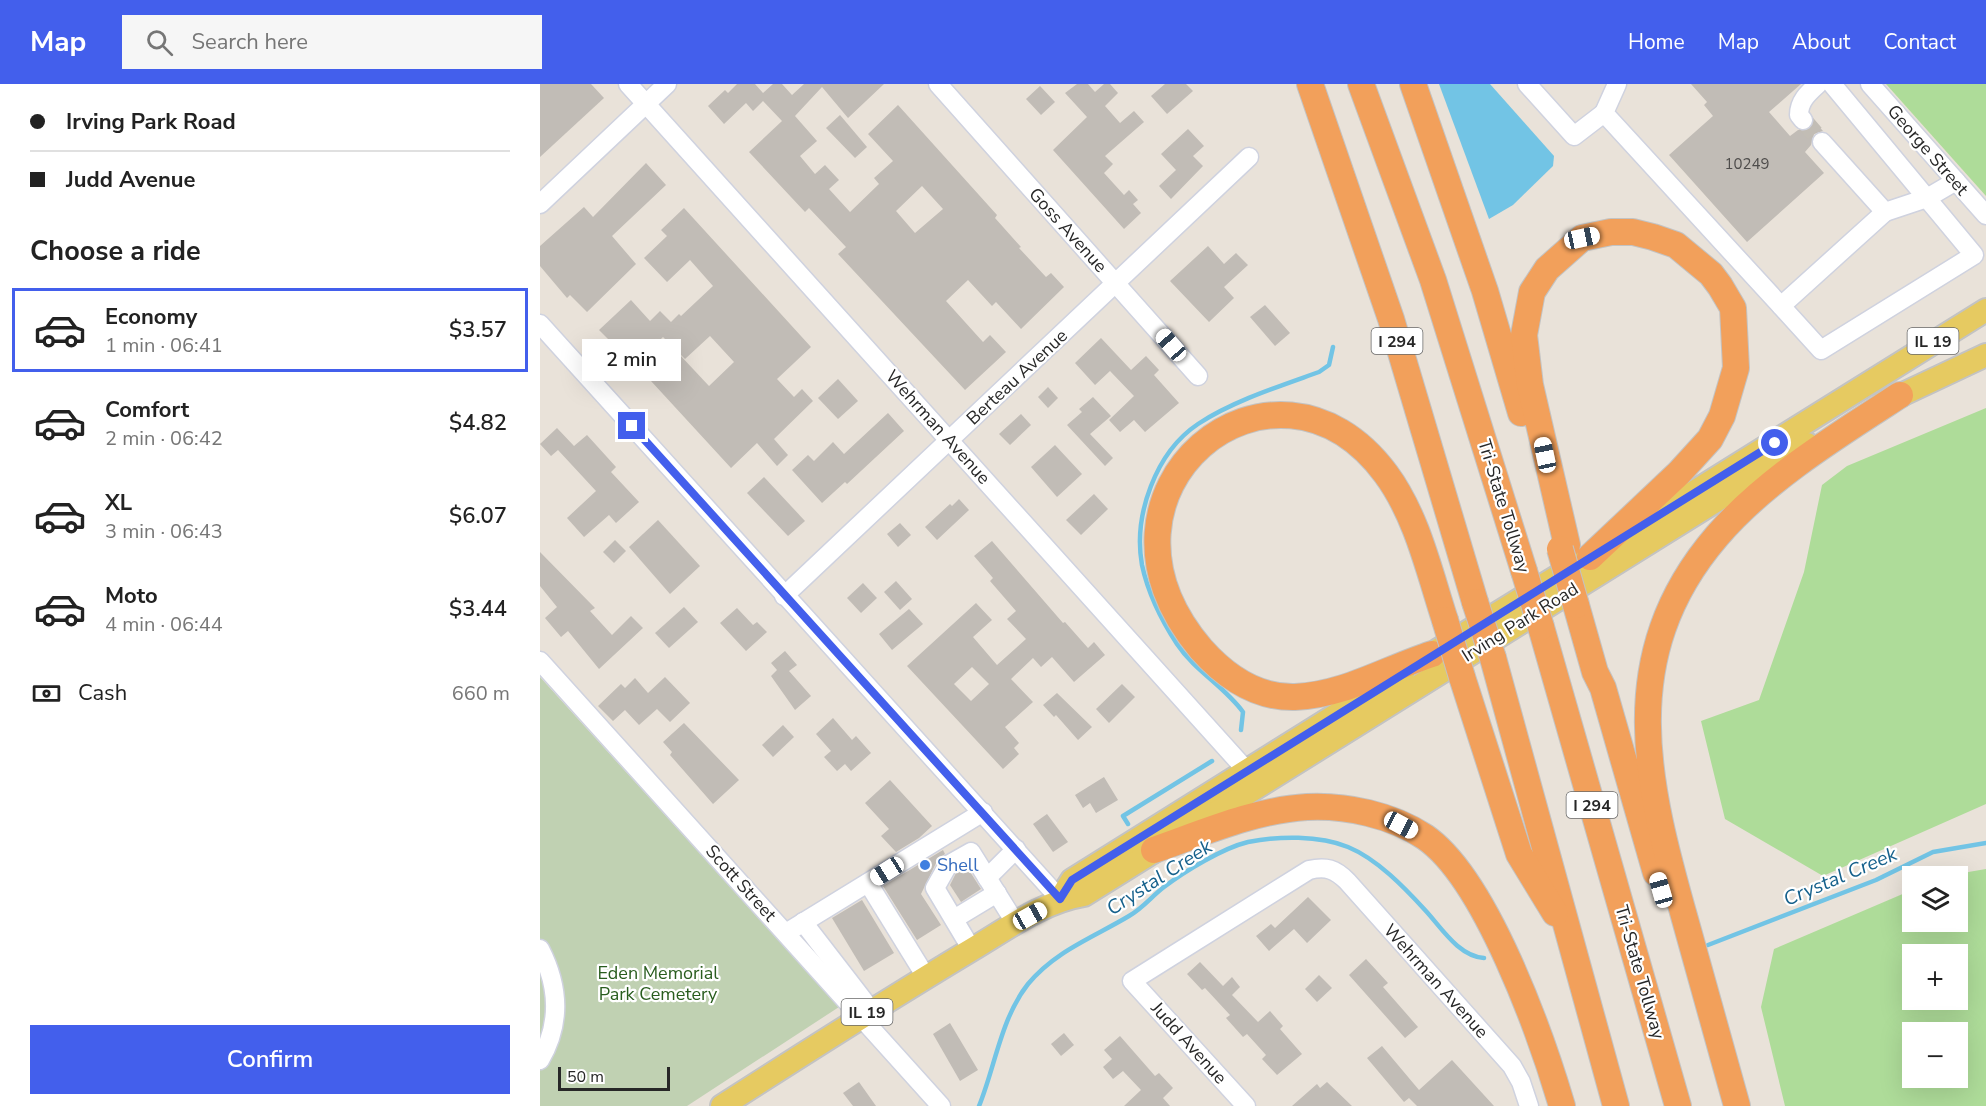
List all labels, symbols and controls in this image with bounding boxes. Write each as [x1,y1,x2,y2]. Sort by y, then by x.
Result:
search box [122,15,542,69]
text: Map [30,23,86,61]
icon: search [143,26,176,59]
text: Search here [191,27,308,57]
text: Home [1628,28,1685,56]
text: Map [1718,28,1759,56]
text: About [1792,28,1850,56]
text: Contact [1883,28,1956,56]
street label: George Street [1882,100,1975,201]
text: Irving Park Road [66,107,236,137]
house number: 10249 [1724,154,1770,174]
text: Judd Avenue [66,165,195,195]
street label: Goss Avenue [1024,182,1112,278]
car [1563,225,1601,251]
text: Choose a ride [30,233,201,270]
text: Economy [105,302,197,332]
icon: car [33,303,87,357]
text: $3.57 [449,315,507,345]
street label: Berteau Avenue [961,324,1073,430]
car [1152,326,1190,364]
road number: I 294 [1372,328,1422,354]
road number: IL 19 [1908,328,1958,354]
text: 1 min · 06:41 [105,332,223,359]
callout: 2 min [582,339,682,381]
text: 2 min [606,346,657,373]
street label: Wehrman Avenue [880,365,996,489]
text: Comfort [105,395,189,425]
icon: car [33,396,87,450]
text: $4.82 [449,408,507,438]
route end [618,412,645,439]
text: 2 min · 06:42 [105,425,223,452]
route start [1761,429,1788,456]
street label: Tri-State Tollway [1472,436,1536,576]
car [1532,436,1558,474]
text: XL [105,488,132,518]
icon: car [33,489,87,543]
text: $6.07 [449,501,507,531]
text: 3 min · 06:43 [105,518,223,545]
street label: Irving Park Road [1457,577,1583,667]
text: Moto [105,581,158,611]
icon: car [33,582,87,636]
text: $3.44 [449,594,507,624]
text: 4 min · 06:44 [105,611,223,638]
icon: cash [30,677,63,710]
text: Cash [78,678,127,708]
text: 660 m [452,680,510,707]
road number: I 294 [1566,792,1618,818]
car [1381,809,1421,841]
water label: Crystal Creek [1101,833,1218,922]
street label: Scott Street [700,840,782,927]
water label: Crystal Creek [1779,840,1902,913]
place label: Shell [937,853,979,877]
car [867,854,907,888]
marker: Shell [918,858,932,872]
map controls [1902,866,1968,1088]
button: layers [1902,866,1968,932]
car [1647,870,1675,910]
car [1010,899,1050,933]
street label: Tri-State Tollway [1609,902,1671,1042]
street label: Wehrman Avenue [1378,919,1494,1043]
button: + [1902,944,1968,1010]
park label: Eden Memorial Park Cemetery [597,961,719,1006]
street label: Judd Avenue [1145,996,1232,1089]
road number: IL 19 [842,999,892,1025]
button: − [1902,1022,1968,1088]
button: Confirm [30,1025,510,1094]
scale bar [558,1064,670,1092]
text: 50 m [567,1066,604,1088]

